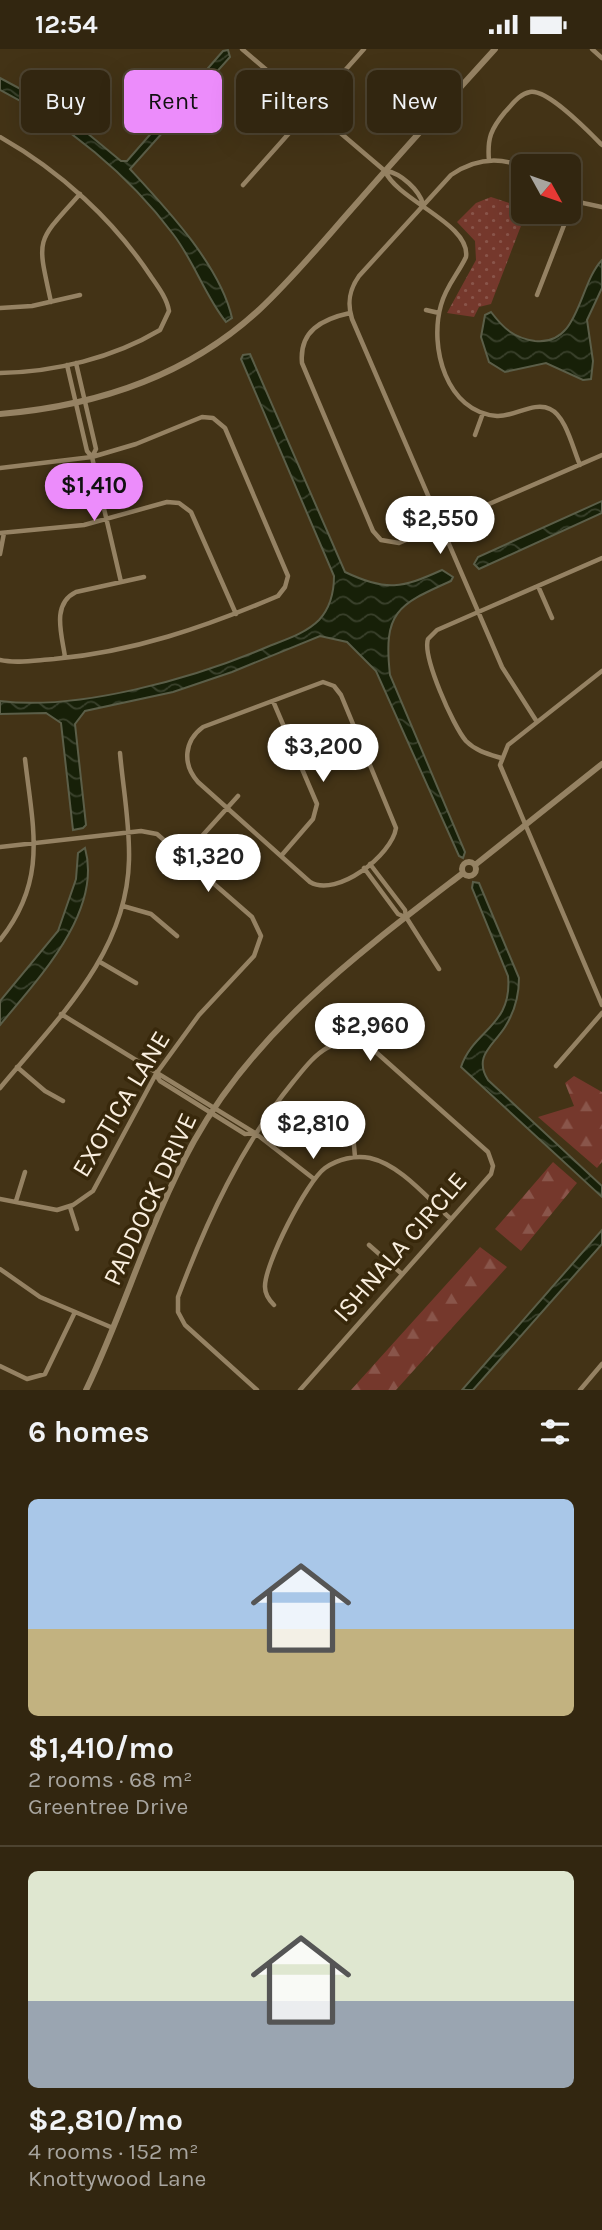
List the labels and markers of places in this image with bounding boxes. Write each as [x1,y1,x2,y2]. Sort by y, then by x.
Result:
pin: $1,410 [37,463,151,523]
pin: $2,550 [383,497,497,556]
pin: $3,200 [266,725,380,784]
pin: $1,320 [151,835,265,894]
pin: $2,960 [313,1003,427,1063]
pin: $2,810 [256,1101,370,1161]

